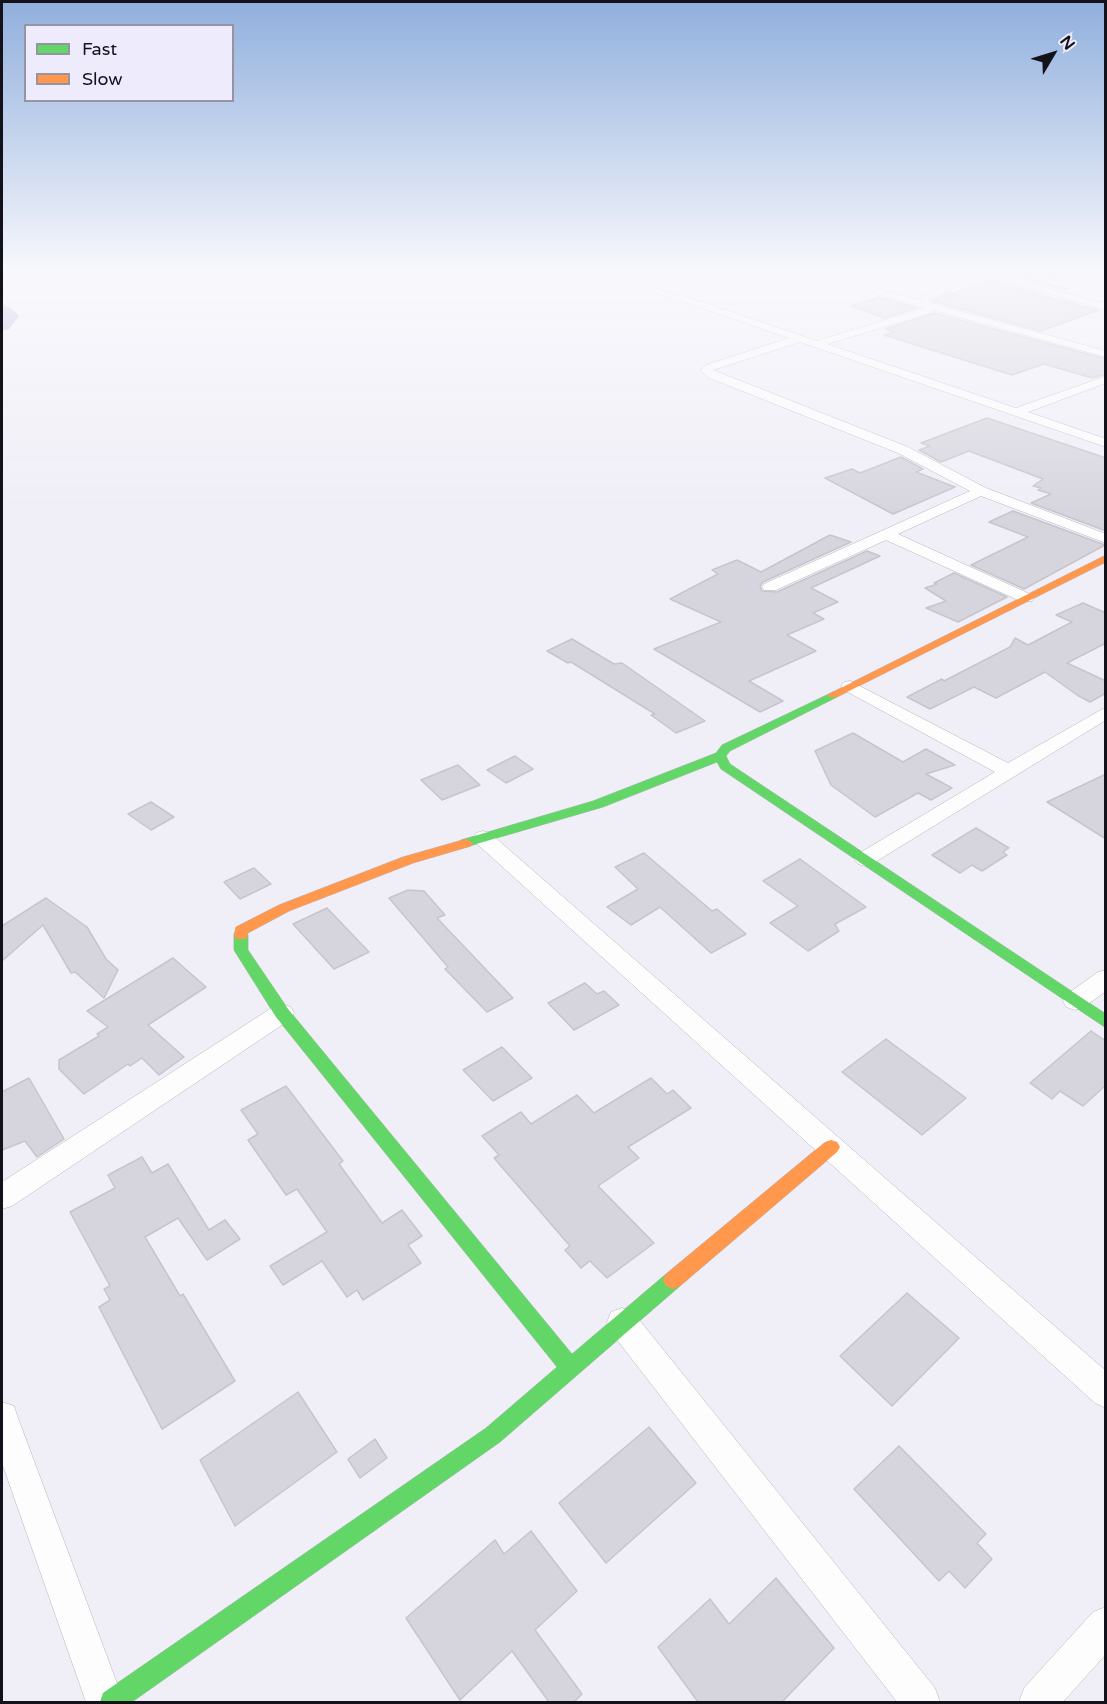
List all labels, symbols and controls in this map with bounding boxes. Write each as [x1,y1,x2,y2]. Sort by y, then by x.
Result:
legend [24,24,234,102]
north arrow [1023,24,1083,84]
text: N [1055,32,1079,54]
text: Fast [82,38,117,60]
text: Slow [82,68,123,90]

